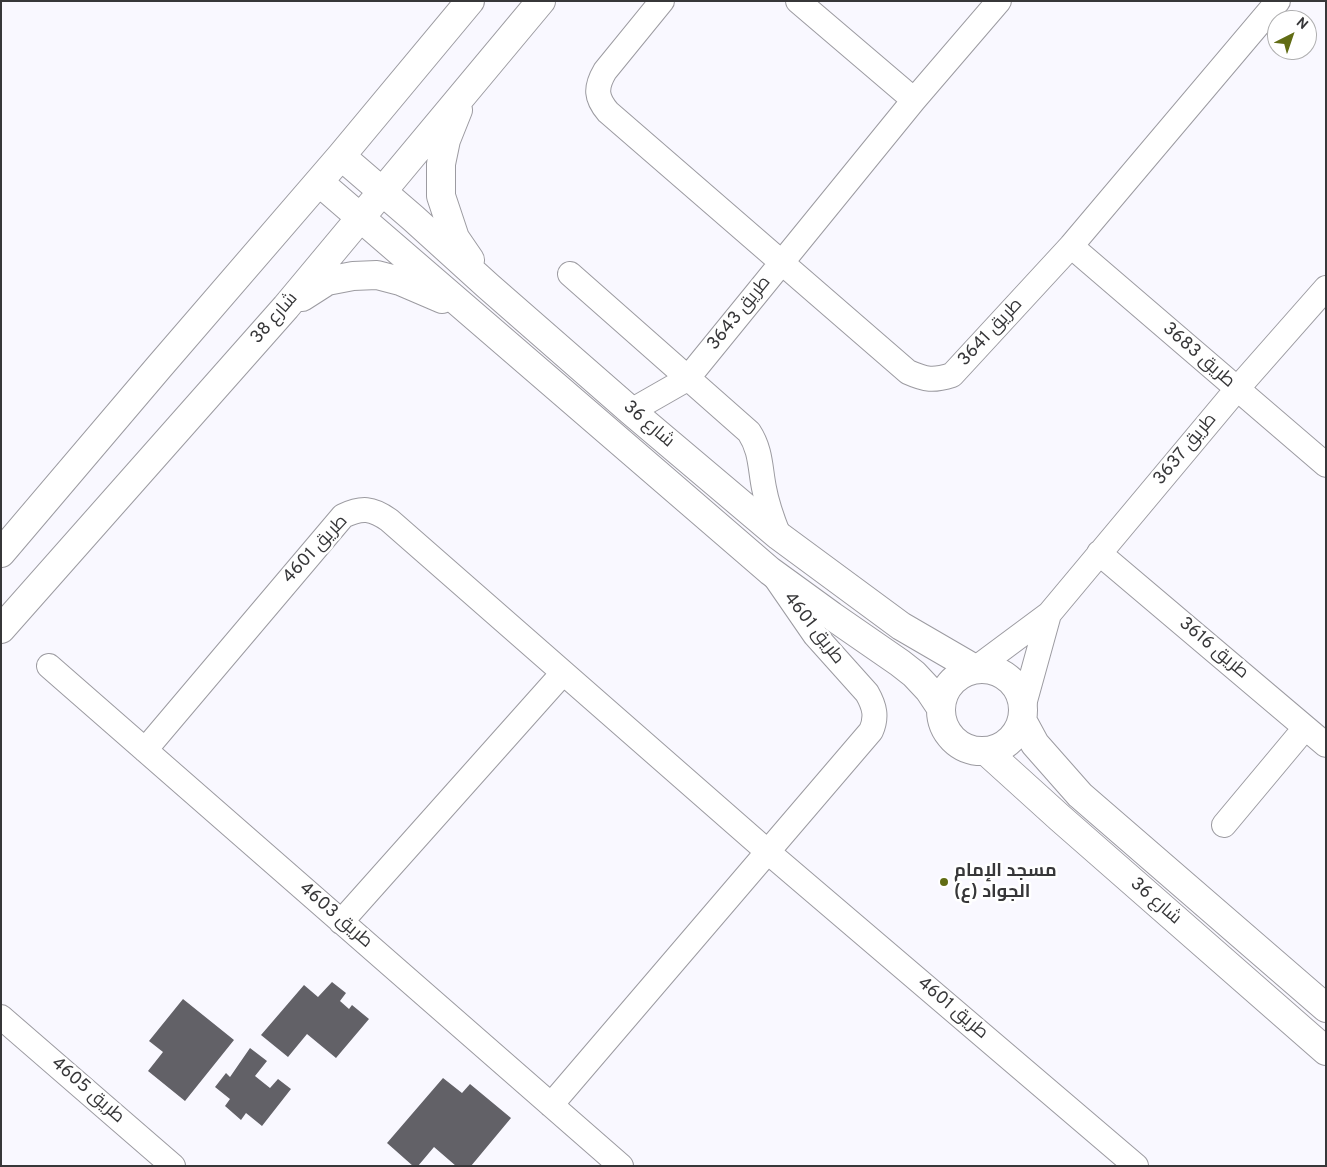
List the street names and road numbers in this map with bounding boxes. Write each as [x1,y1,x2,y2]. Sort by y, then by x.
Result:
street label: طريق 3643 [704,273,776,355]
street label: شارع 38 [247,289,303,349]
street label: طريق 3641 [954,295,1028,371]
street label: طريق 3683 [1157,319,1239,393]
street label: شارع 36 [618,397,678,453]
street label: طريق 3637 [1150,410,1222,490]
street label: طريق 4601 [279,511,353,589]
street label: طريق 4601 [778,589,848,669]
street label: طريق 3616 [1174,614,1252,684]
street label: شارع 36 [1125,874,1185,930]
street label: طريق 4603 [294,878,376,954]
street label: طريق 4601 [912,973,992,1045]
street label: طريق 4605 [46,1053,128,1129]

